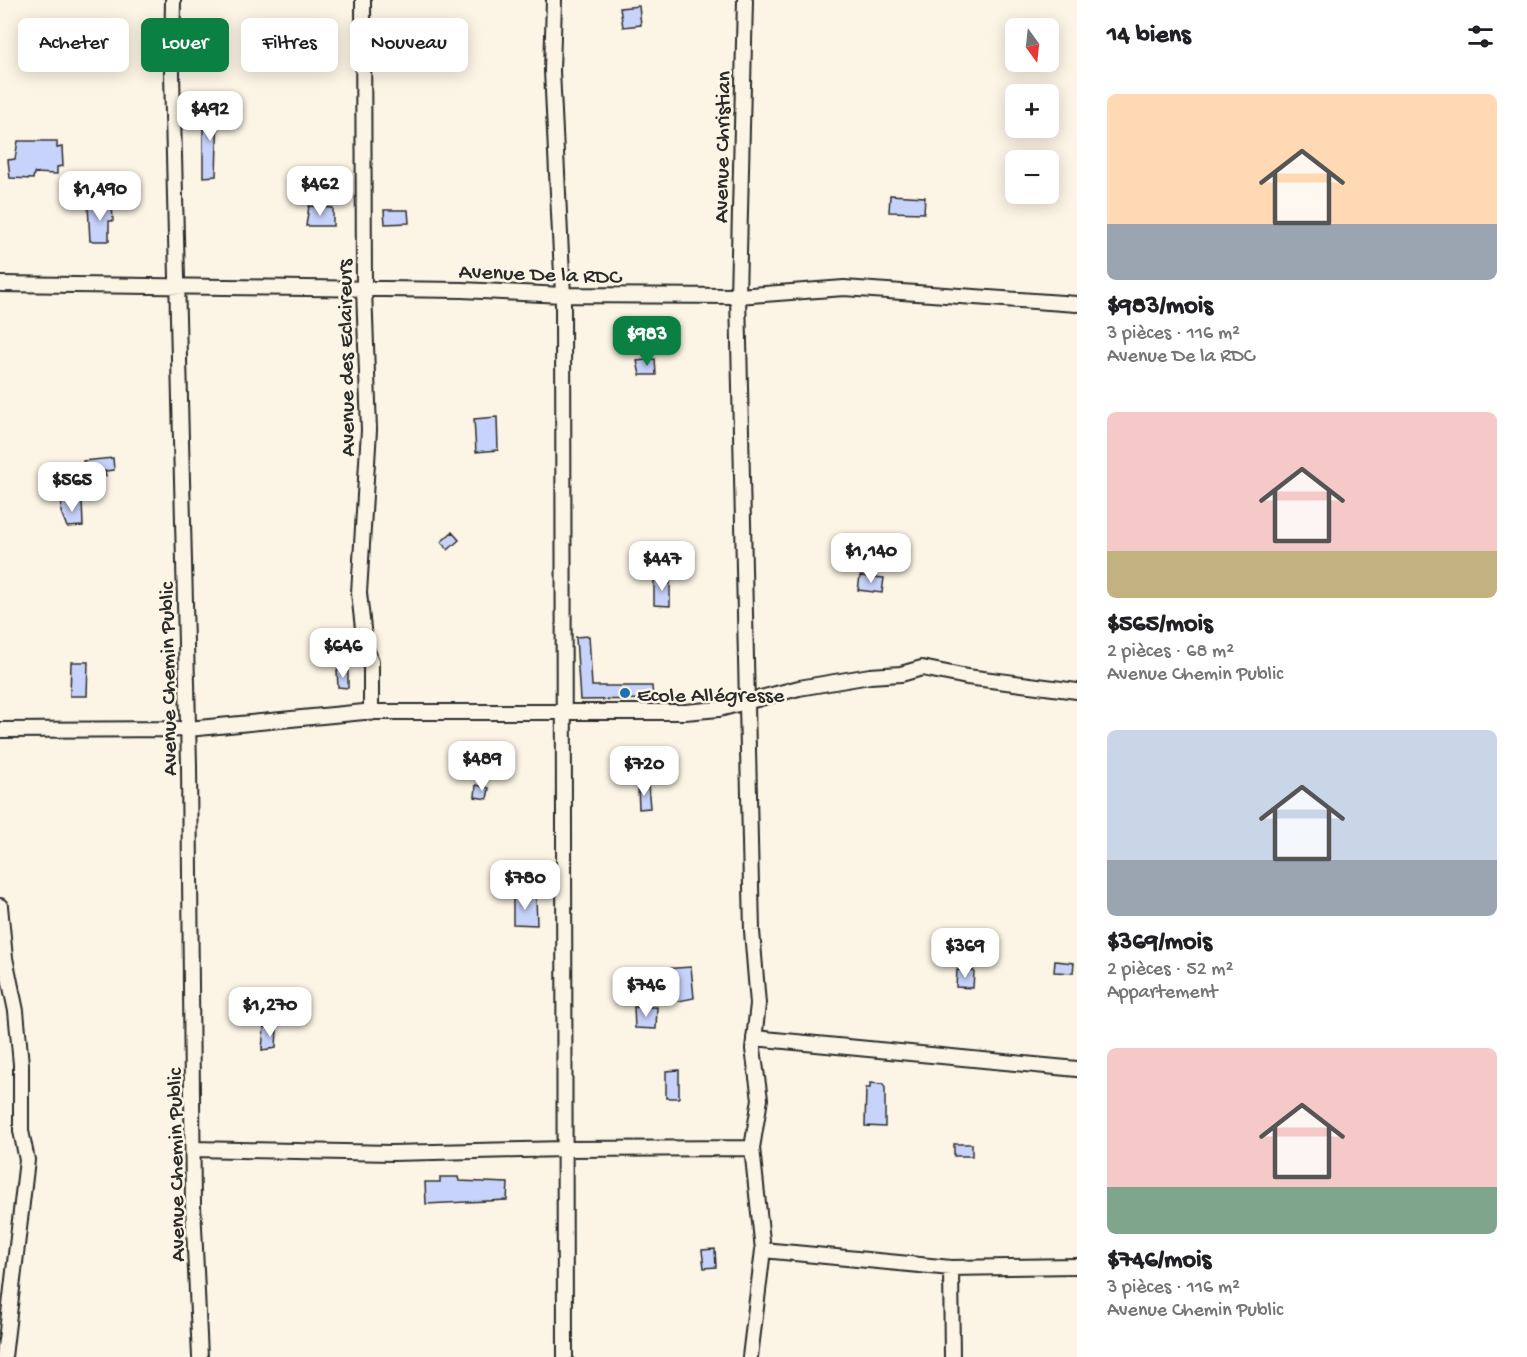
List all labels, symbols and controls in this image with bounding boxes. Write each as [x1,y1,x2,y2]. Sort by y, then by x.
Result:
chip: Acheter [18,18,129,72]
chip: Louer [141,18,229,72]
chip: Filtres [241,18,338,72]
chip: Nouveau [350,18,468,72]
north arrow [1005,18,1059,72]
map controls [1005,18,1059,204]
icon: filters [1464,20,1497,53]
text: 14 biens [1107,21,1191,52]
street label: Avenue Christian [710,70,738,223]
button: + [1005,84,1059,138]
pin: $492 [174,91,246,142]
text: $492 [191,99,229,122]
icon: home [1248,133,1356,241]
button: − [1005,150,1059,204]
pin: $462 [284,166,356,217]
pin: $1,490 [51,171,149,222]
text: $462 [301,174,339,197]
text: $1,490 [73,179,127,202]
street label: Avenue des Eclaireurs [333,258,363,457]
street label: Avenue De la RDC [458,260,624,292]
text: $983/mois [1107,292,1213,323]
pin: $983 [611,316,683,367]
text: 3 pièces · 116 m² [1107,323,1240,346]
text: $983 [627,324,667,347]
text: Avenue De la RDC [1107,346,1255,369]
icon: home [1248,451,1356,559]
pin: $565 [36,462,108,513]
text: $565 [52,470,92,493]
pin: $1,140 [822,533,920,584]
pin: $447 [626,541,698,592]
text: $1,140 [845,541,897,564]
text: $447 [643,549,681,572]
street label: Avenue Chemin Public [155,580,185,776]
text: $565/mois [1107,610,1213,641]
pin: $646 [307,628,379,679]
text: $646 [324,636,362,659]
text: 2 pièces · 68 m² [1107,641,1234,664]
text: Avenue Chemin Public [1107,664,1283,687]
place label: Ecole Allégresse [637,684,785,710]
marker: Ecole Allégresse [618,686,632,700]
pin: $489 [446,741,518,792]
pin: $720 [608,746,680,797]
text: $489 [462,749,502,772]
text: $720 [624,754,664,777]
icon: home [1248,769,1356,877]
pin: $780 [489,860,561,911]
text: $780 [504,868,546,891]
pin: $369 [929,928,1001,979]
text: $369/mois [1107,928,1212,959]
text: $369 [945,936,985,959]
text: 2 pièces · 52 m² [1107,959,1233,982]
pin: $746 [610,967,682,1018]
text: $746 [627,975,665,998]
text: Appartement [1107,982,1217,1005]
pin: $1,270 [221,987,319,1038]
text: $1,270 [243,995,297,1018]
street label: Avenue Chemin Public [163,1066,193,1262]
icon: home [1248,1087,1356,1195]
text: $746/mois [1107,1246,1211,1277]
text: 3 pièces · 116 m² [1107,1277,1240,1300]
text: Avenue Chemin Public [1107,1300,1283,1323]

